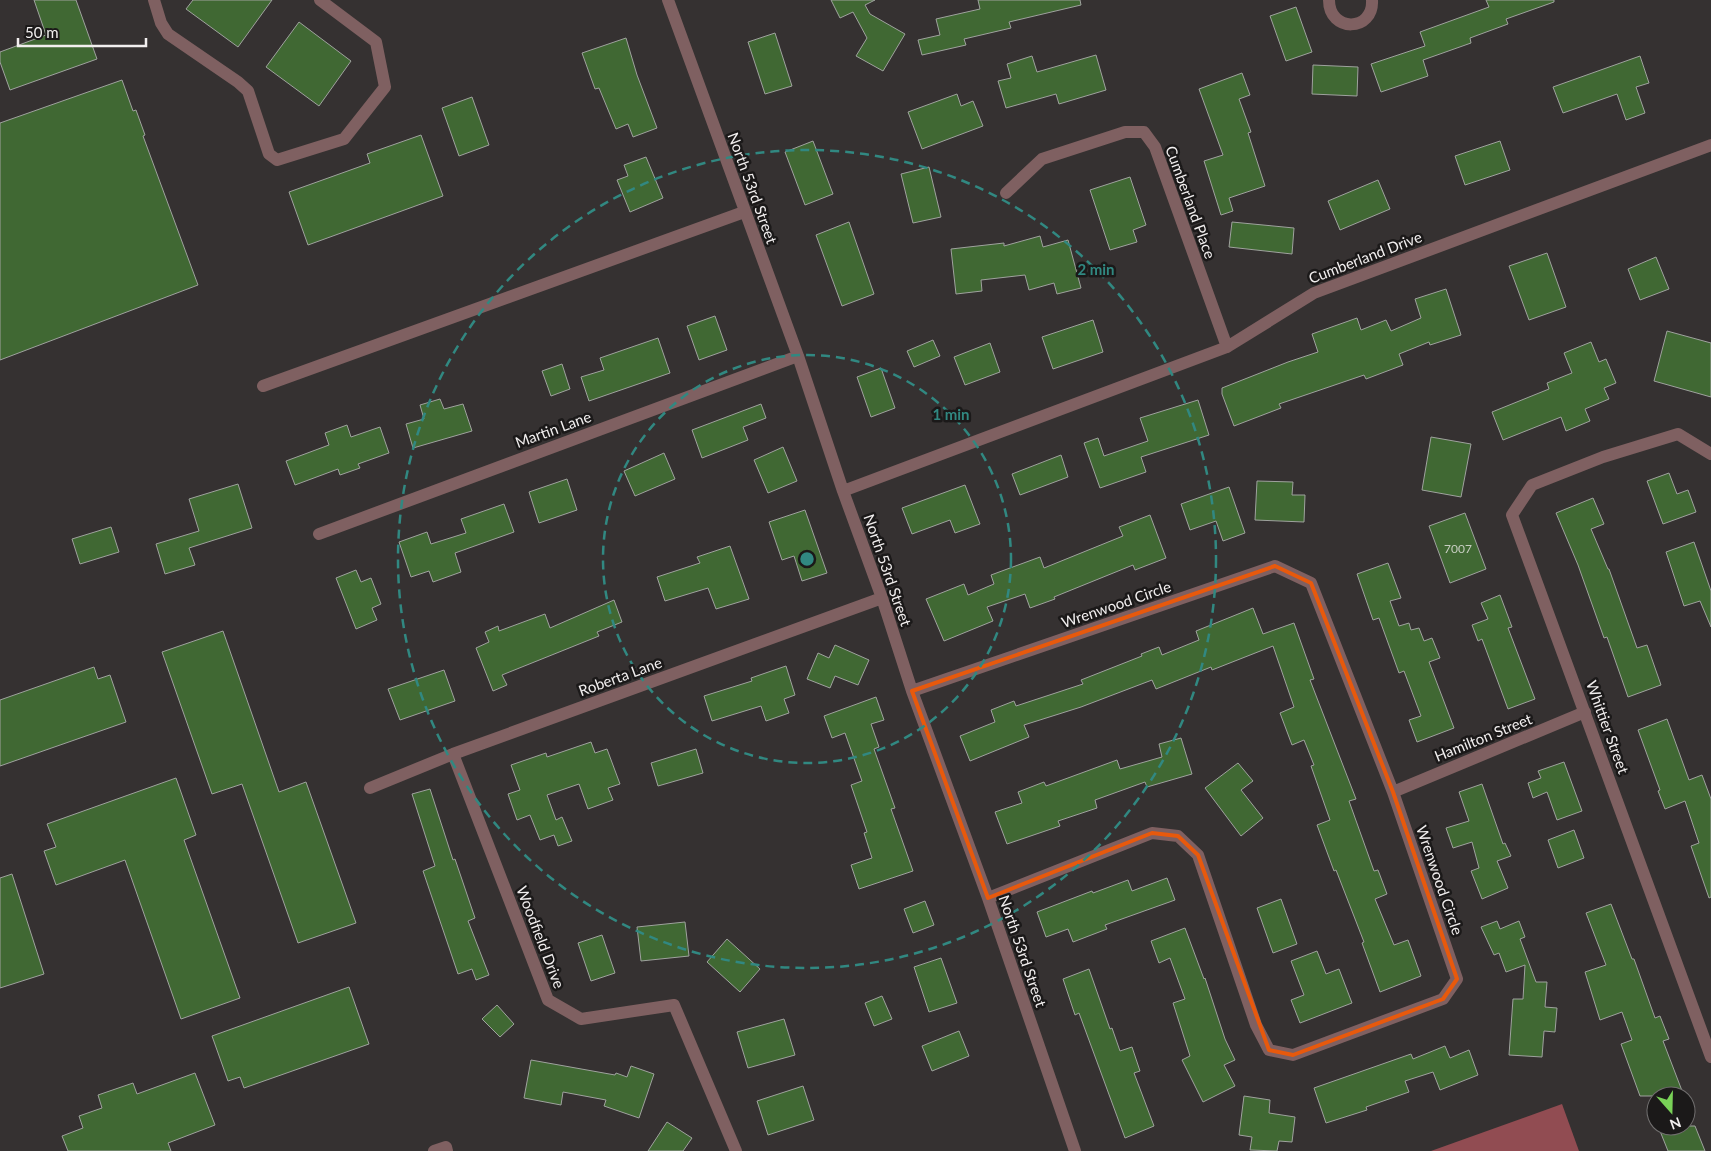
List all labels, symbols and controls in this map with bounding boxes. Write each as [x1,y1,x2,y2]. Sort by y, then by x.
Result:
scale bar [18,15,145,47]
text: 50 m [25,23,59,41]
street label: North 53rd Street [725,130,782,247]
street label: Cumberland Place [1162,143,1220,261]
street label: Cumberland Drive [1306,227,1424,287]
text: 2 min [1077,260,1115,278]
text: 1 min [932,405,970,423]
street label: Martin Lane [513,407,594,451]
street label: North 53rd Street [860,512,916,629]
house number: 7007 [1444,541,1472,556]
centre of rings [798,550,816,568]
street label: Wrenwood Circle [1059,577,1173,631]
street label: Roberta Lane [576,653,664,699]
street label: Whittier Street [1583,678,1633,777]
street label: Hamilton Street [1432,709,1535,765]
street label: Wrenwood Circle [1413,823,1467,937]
street label: Woodfield Drive [513,883,569,991]
street label: North 53rd Street [995,893,1051,1010]
north arrow [1646,1086,1696,1136]
text: N [1668,1114,1684,1134]

